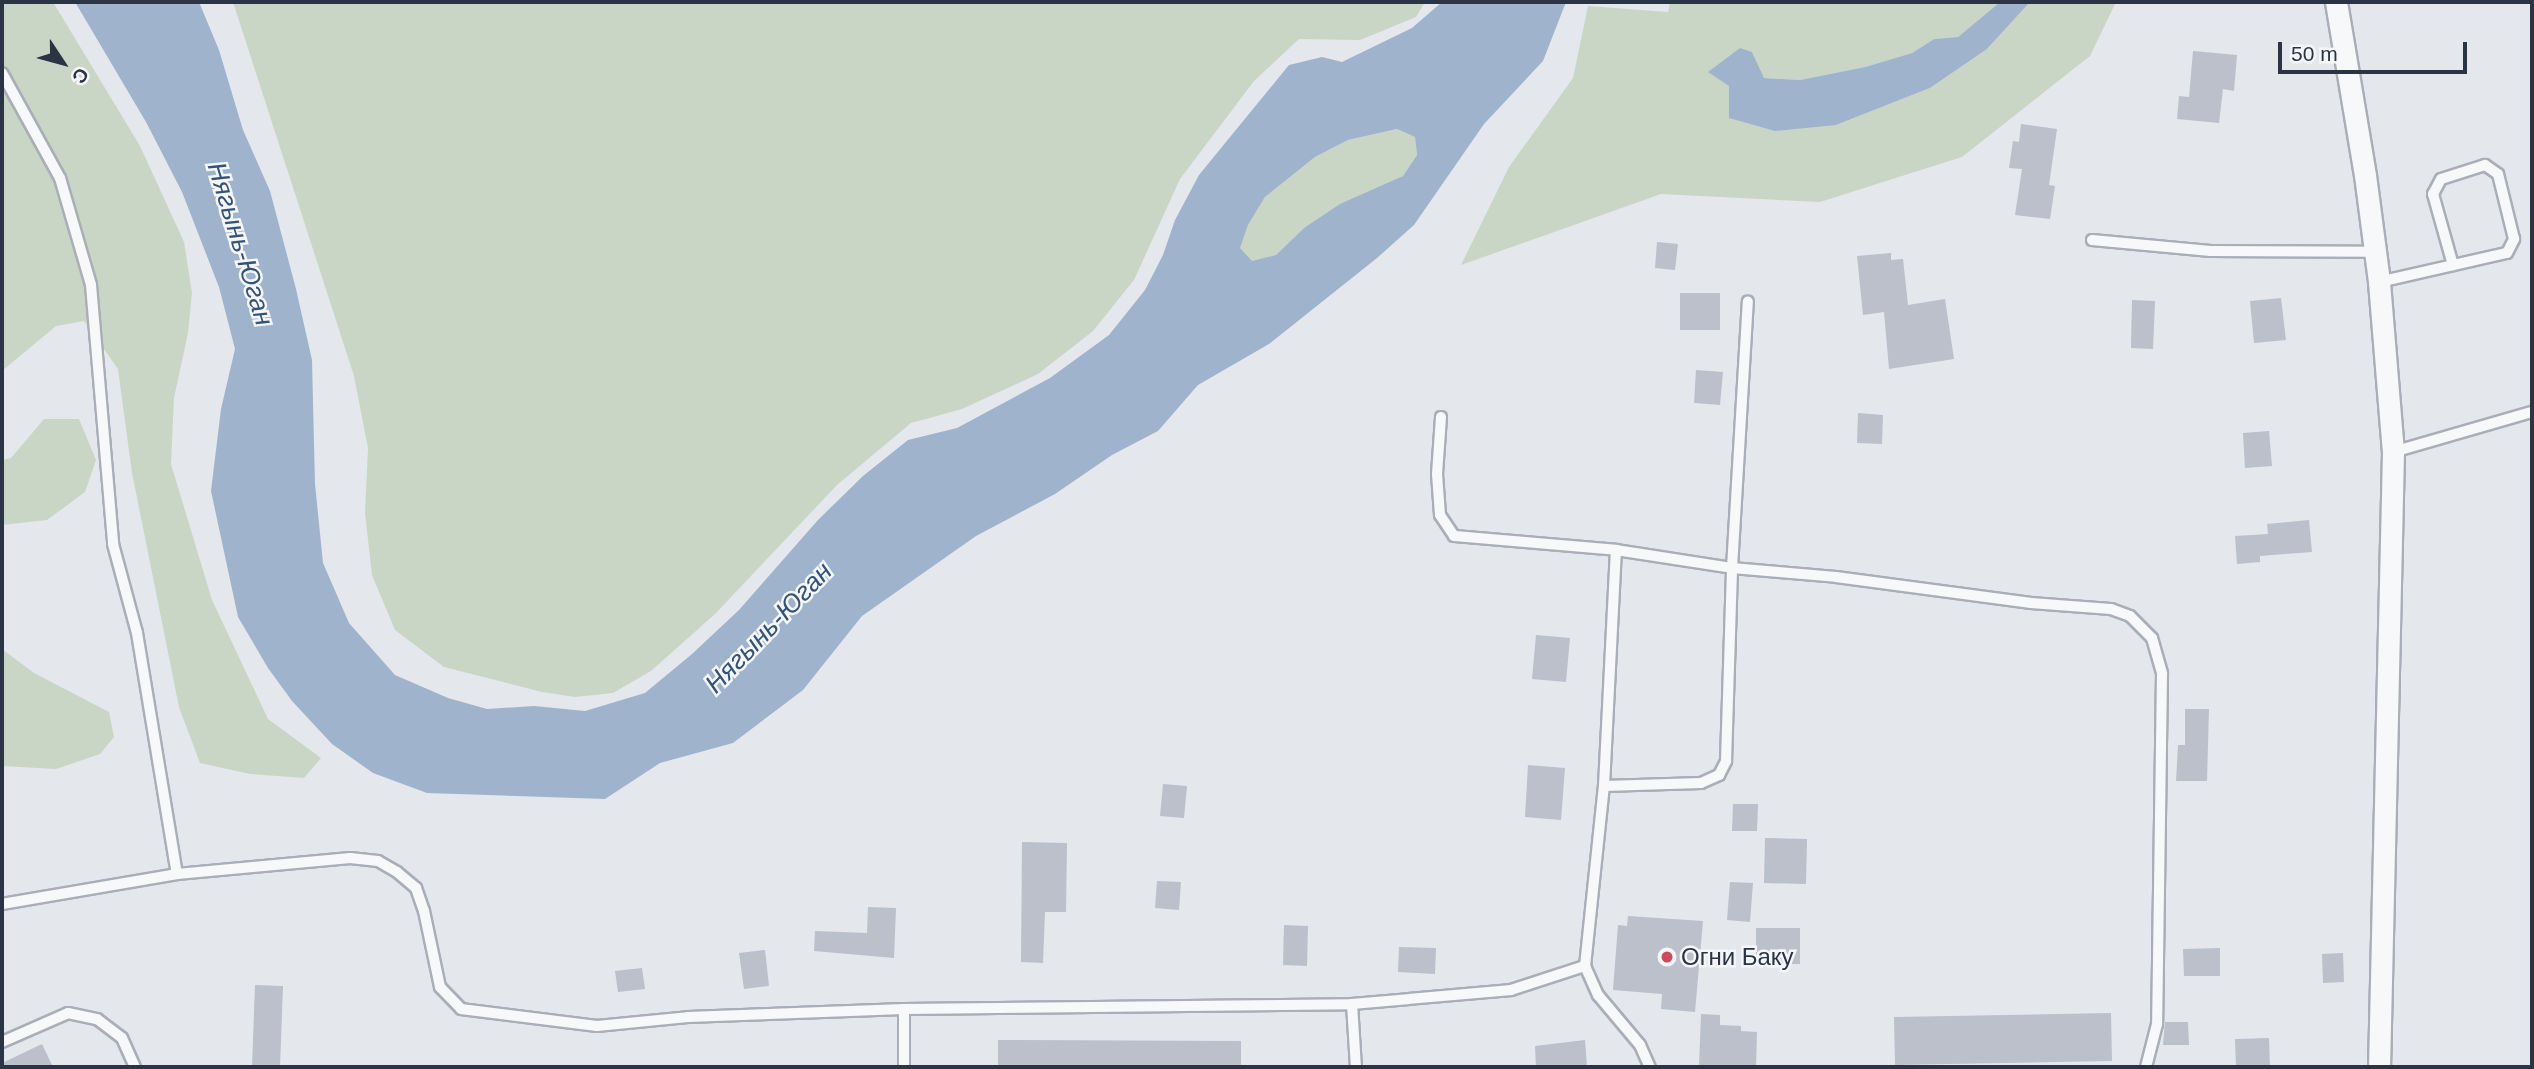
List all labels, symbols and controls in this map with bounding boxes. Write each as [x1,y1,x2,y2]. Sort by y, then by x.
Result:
north arrow [28,28,98,98]
scale bar [2282,28,2471,72]
text: 50 m [2291,42,2338,65]
text: С [68,64,93,87]
water label: Нягынь-Юган [200,159,280,329]
water label: Нягынь-Юган [699,556,839,700]
place label: Огни Баку [1681,943,1794,971]
marker: Огни Баку [1659,949,1675,965]

